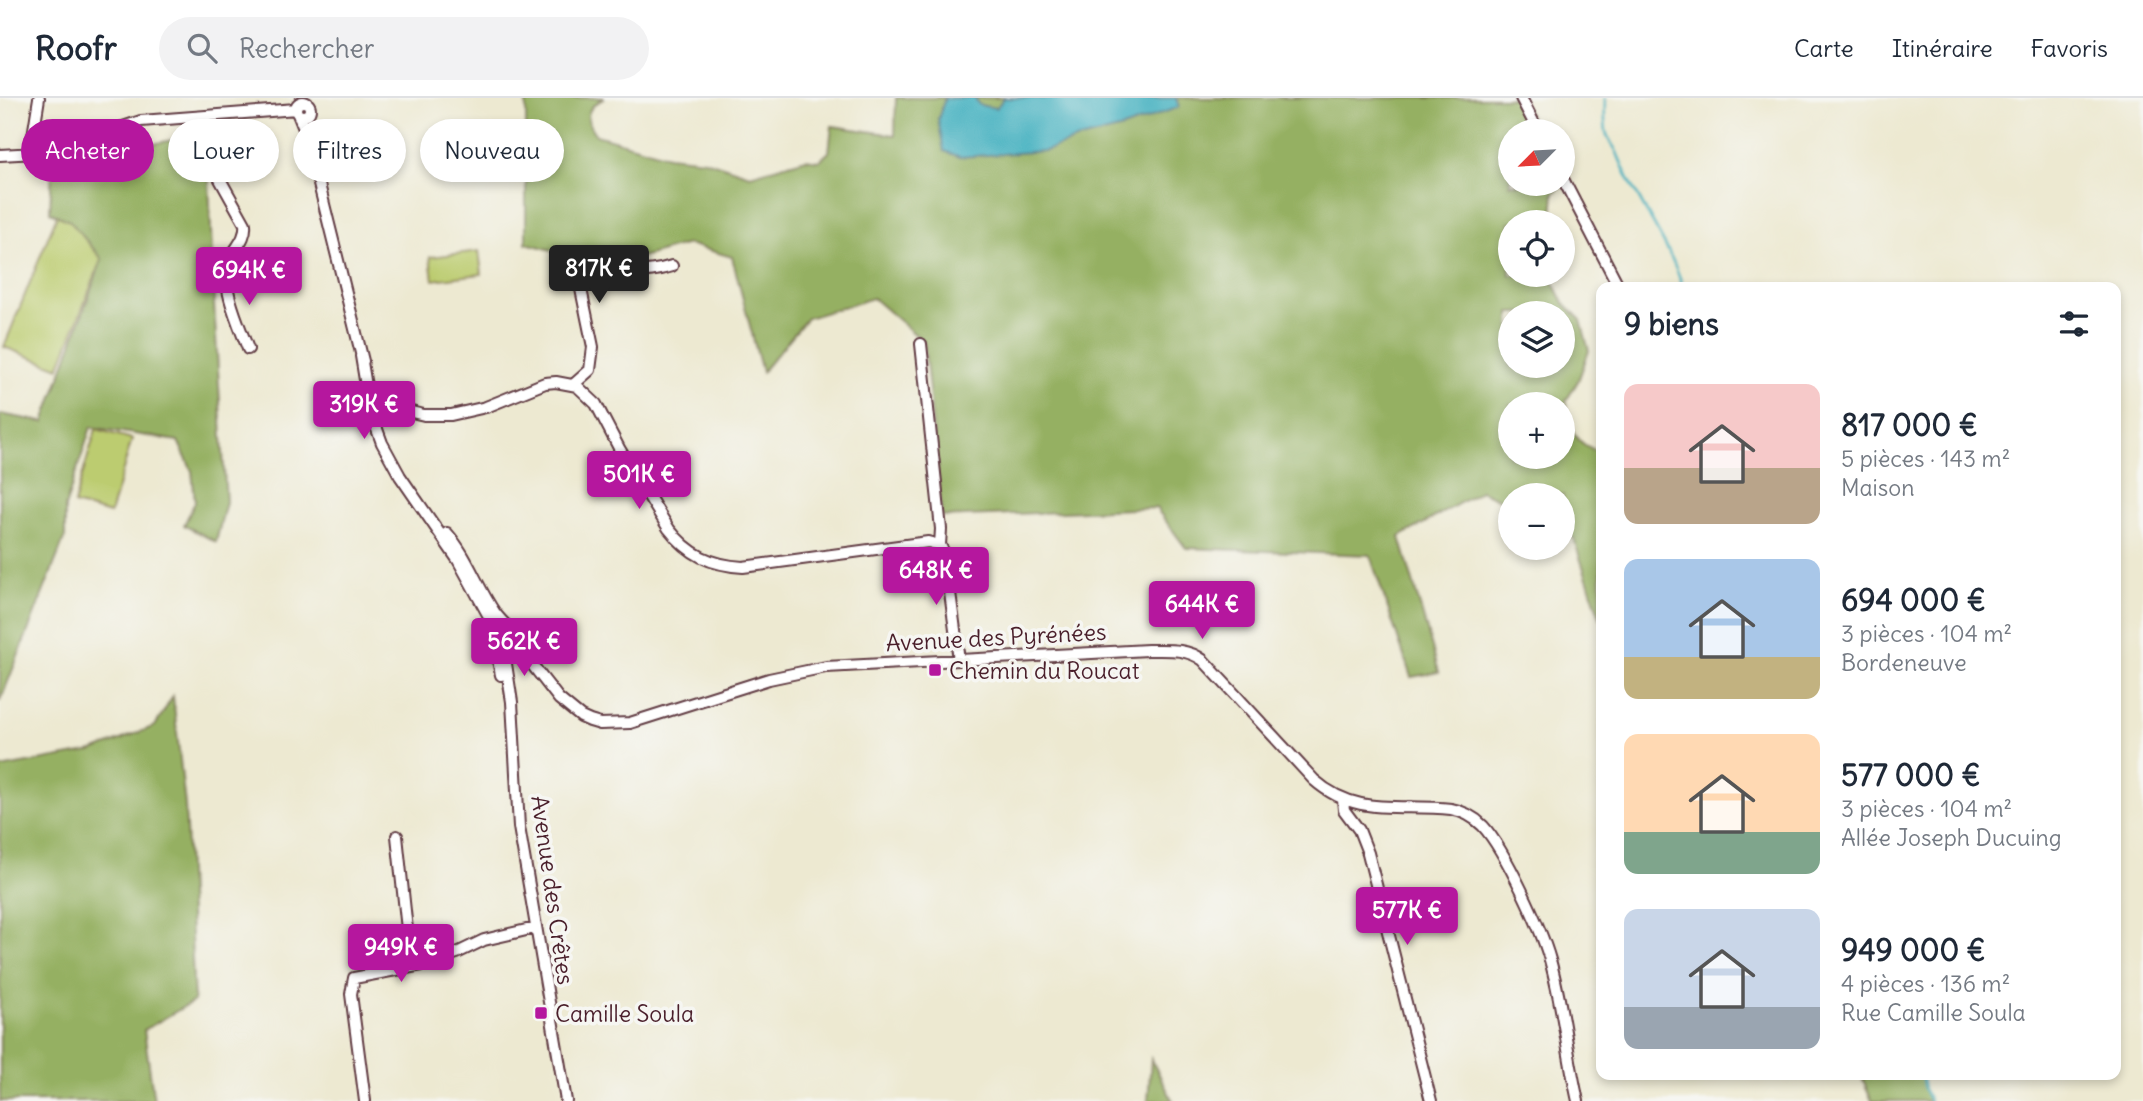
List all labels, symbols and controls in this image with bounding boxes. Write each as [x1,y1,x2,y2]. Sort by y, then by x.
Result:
search box [159,17,649,80]
text: Roofr [35,27,117,69]
icon: search [183,29,221,67]
text: Rechercher [239,32,374,65]
text: Carte [1794,33,1854,63]
text: Itinéraire [1892,33,1993,63]
text: Favoris [2031,33,2108,63]
chip: Acheter [21,119,154,182]
chip: Louer [168,119,279,182]
chip: Filtres [293,119,406,182]
chip: Nouveau [420,119,564,182]
north arrow [1498,119,1575,196]
map controls [1498,119,1575,560]
button: locate [1498,210,1575,287]
pin: 817K € [542,246,656,305]
pin: 694K € [192,248,306,307]
text: 817K € [565,253,633,282]
text: 694K € [212,255,286,284]
button: layers [1498,301,1575,378]
text: 9 biens [1624,305,1719,343]
icon: filters [2055,305,2093,343]
pin: 319K € [307,382,421,441]
text: 319K € [329,389,399,418]
button: + [1498,392,1575,469]
text: 817 000 € [1841,406,1978,444]
icon: home [1680,412,1764,496]
text: 5 pièces · 143 m² [1841,444,2010,473]
pin: 501K € [582,452,696,511]
text: 501K € [603,459,675,488]
text: Maison [1841,473,1915,502]
button: − [1498,483,1575,560]
pin: 648K € [879,547,993,607]
text: 648K € [899,555,973,584]
text: 694 000 € [1841,581,1986,619]
pin: 644K € [1145,582,1259,641]
icon: home [1680,587,1764,671]
text: 644K € [1165,589,1239,618]
street label: Avenue des Pyrénées [885,617,1107,657]
pin: 562K € [467,618,581,678]
text: 3 pièces · 104 m² [1841,619,2012,648]
text: 562K € [487,626,561,655]
text: Bordeneuve [1841,648,1967,677]
place label: Chemin du Roucat [949,656,1140,685]
marker: Chemin du Roucat [927,662,943,678]
text: 577 000 € [1841,756,1980,794]
icon: home [1680,762,1764,846]
street label: Avenue des Crêtes [525,794,581,986]
text: 3 pièces · 104 m² [1841,794,2012,823]
text: Allée Joseph Ducuing [1841,823,2062,852]
pin: 577K € [1350,888,1464,947]
text: 577K € [1372,895,1442,924]
pin: 949K € [344,924,458,984]
text: 949 000 € [1841,931,1986,969]
text: 949K € [364,932,438,961]
icon: home [1680,937,1764,1021]
text: 4 pièces · 136 m² [1841,969,2010,998]
text: Rue Camille Soula [1841,998,2026,1027]
place label: Camille Soula [555,999,694,1028]
marker: Camille Soula [533,1005,549,1021]

